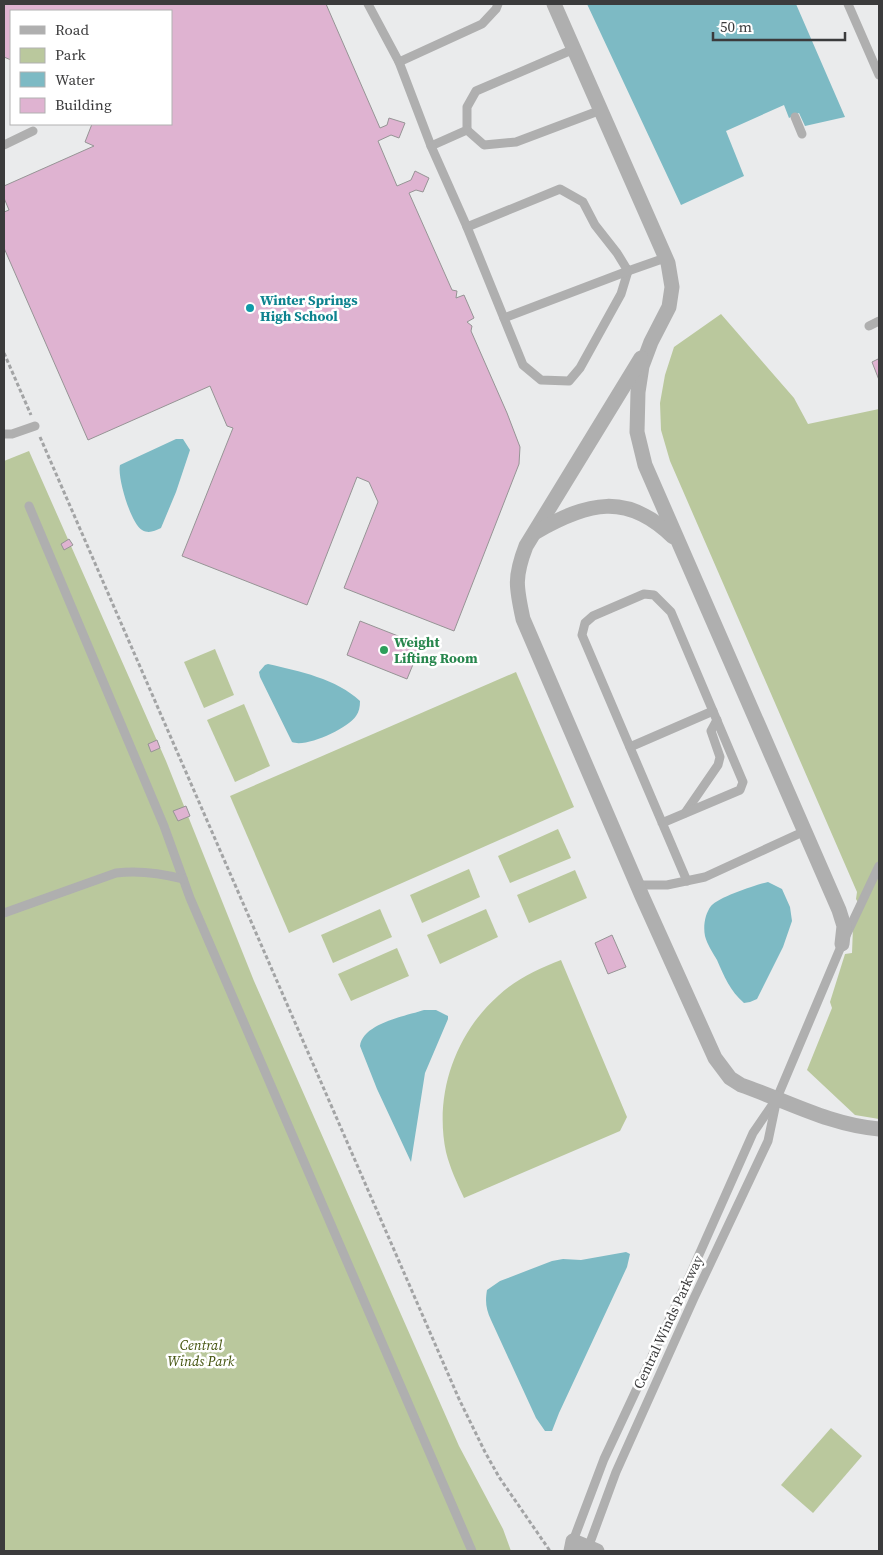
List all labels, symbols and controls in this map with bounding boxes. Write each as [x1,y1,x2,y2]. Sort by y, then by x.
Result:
legend [10,10,172,125]
scale bar [713,10,846,42]
text: 50 m [720,16,752,37]
text: Road [55,19,89,40]
text: Park [55,44,87,65]
text: Water [55,69,96,90]
text: Building [55,94,112,115]
place label: Winter Springs High School [260,290,358,326]
marker: Winter Springs High School [244,302,256,314]
place label: Weight Lifting Room [394,632,478,668]
marker: Weight Lifting Room [378,644,390,656]
street label: Central Winds Parkway [628,1251,708,1392]
park label: Central Winds Park [168,1335,235,1371]

